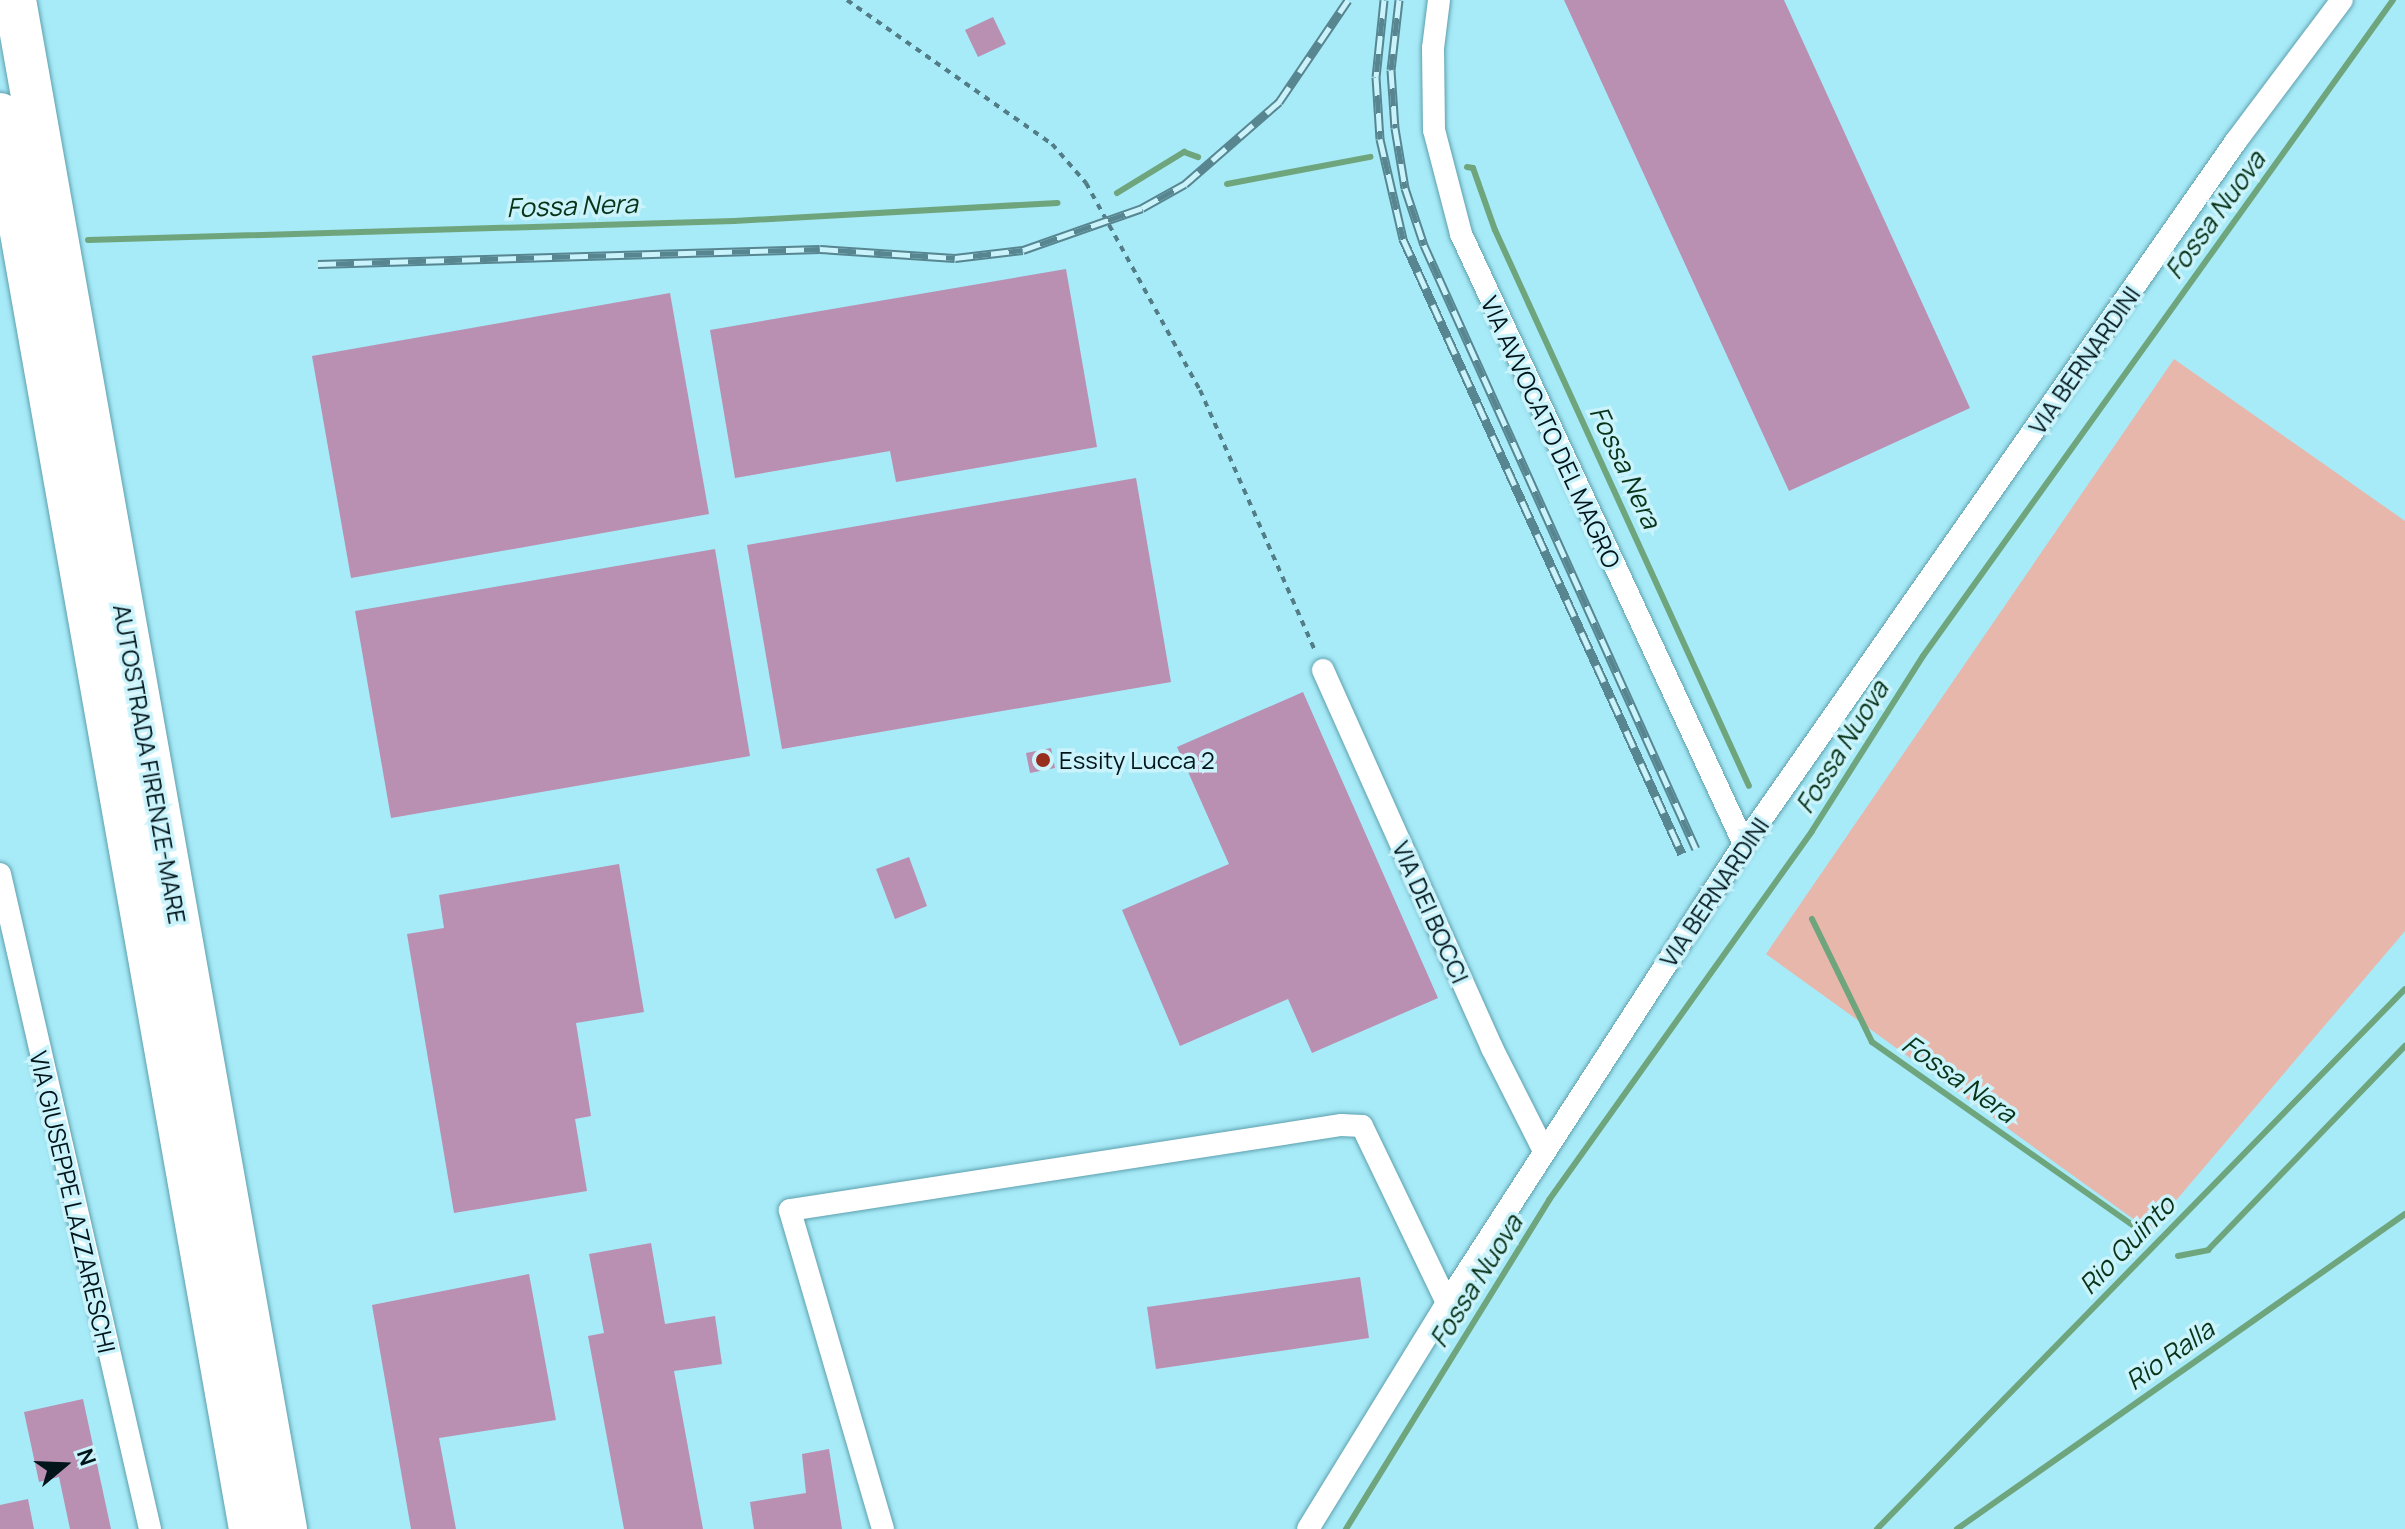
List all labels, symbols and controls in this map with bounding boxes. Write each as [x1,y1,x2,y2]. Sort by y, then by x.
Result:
water label: Fossa Nuova [2158,145,2272,285]
water label: Fossa Nera [506,188,638,224]
street label: VIA BERNARDINI [2022,280,2146,440]
street label: VIA AVVOCATO DEL MAGRO [1475,291,1627,573]
water label: Fossa Nera [1583,401,1667,533]
street label: AUTOSTRADA FIRENZE-MARE [108,602,192,926]
water label: Fossa Nuova [1789,675,1895,819]
place label: Essity Lucca 2 [1059,746,1215,774]
marker: Essity Lucca 2 [1034,751,1052,769]
street label: VIA BERNARDINI [1653,812,1775,972]
street label: VIA DEI BOCCI [1387,837,1475,987]
water label: Fossa Nera [1896,1029,2022,1129]
street label: VIA GIUSEPPE LAZZARESCHI [24,1048,122,1356]
water label: Rio Quinto [2073,1190,2181,1300]
water label: Fossa Nuova [1423,1209,1529,1353]
water label: Rio Ralla [2120,1313,2220,1397]
north arrow [24,1425,104,1505]
text: N [70,1445,103,1470]

